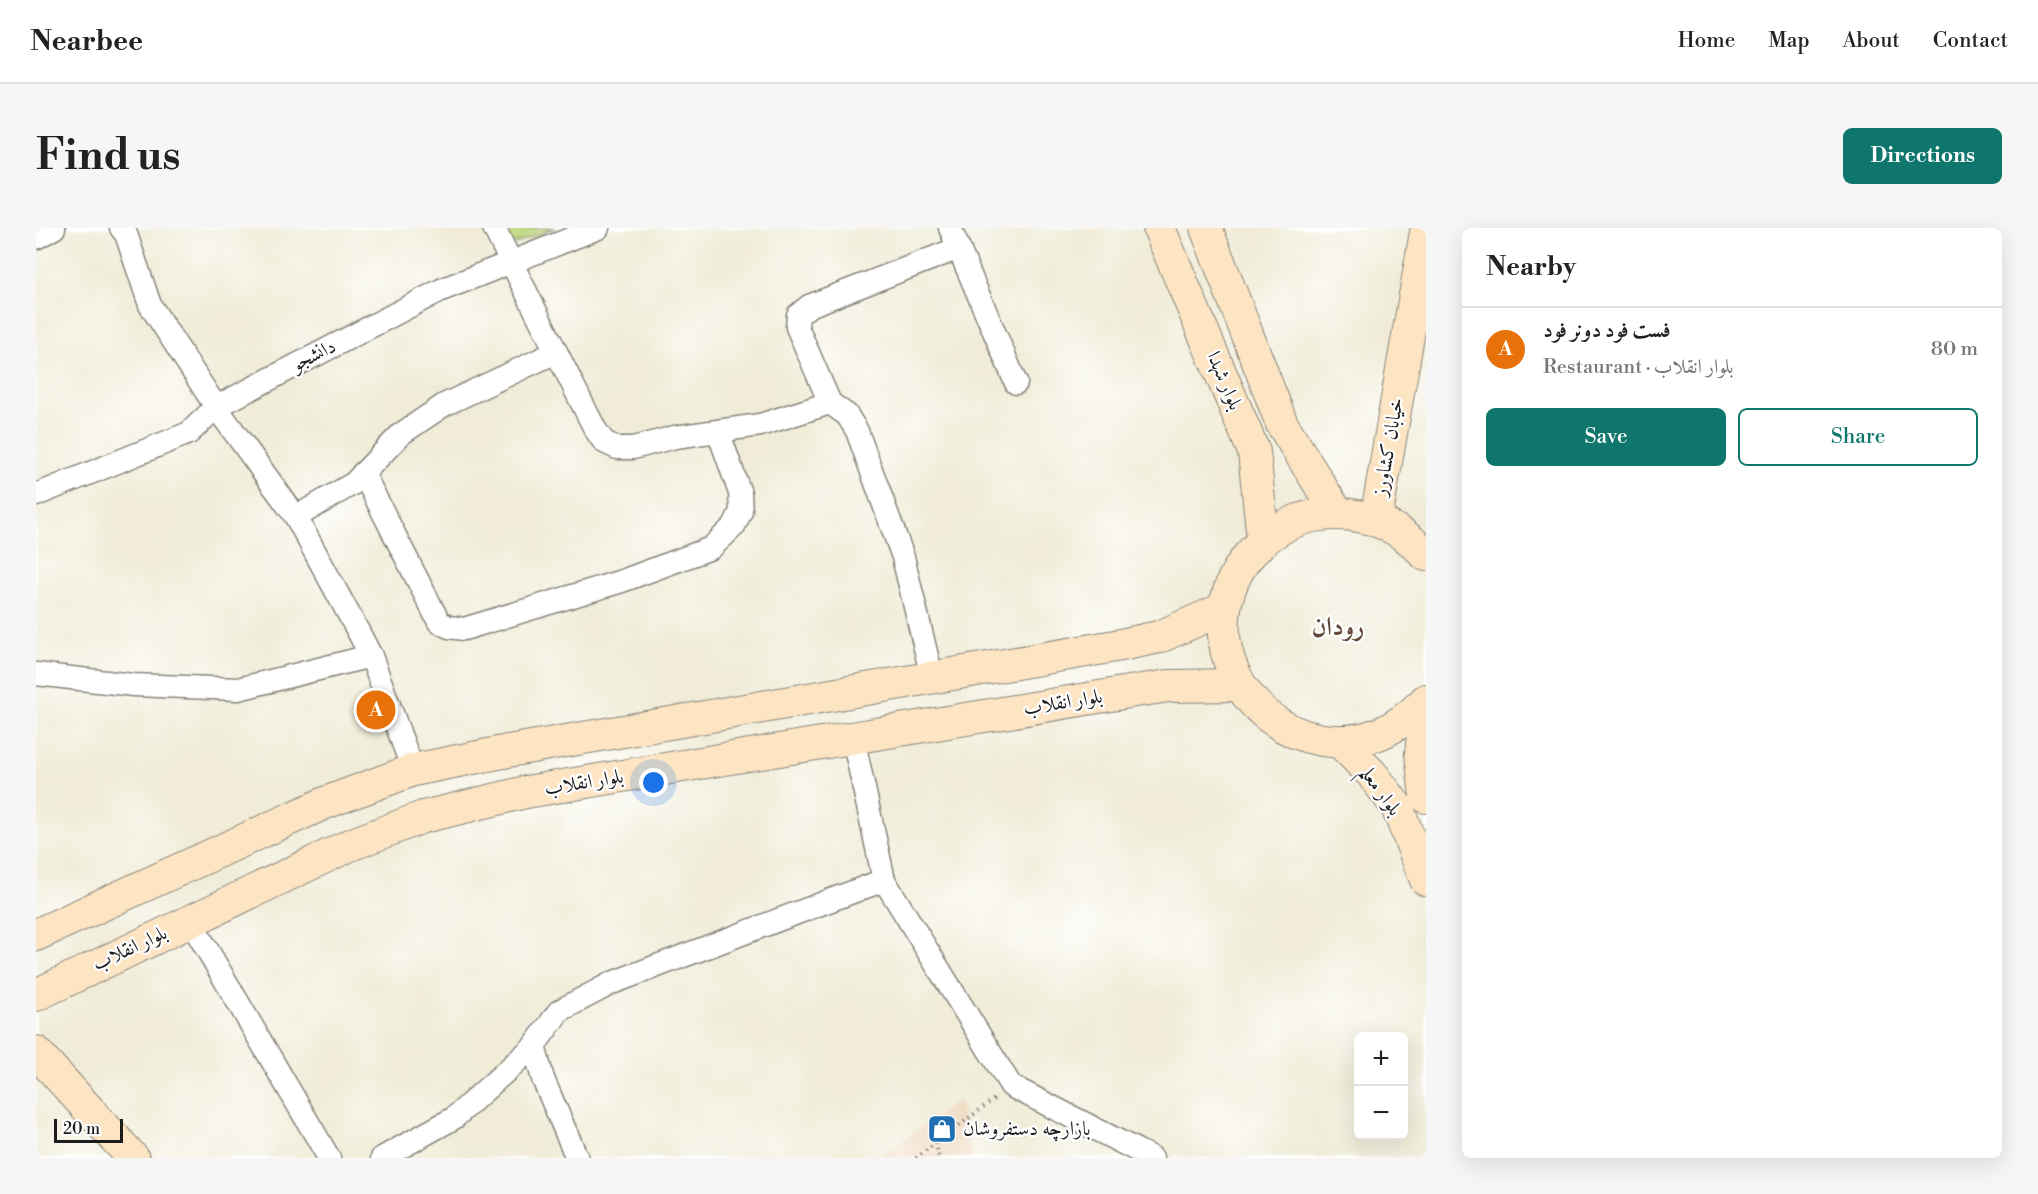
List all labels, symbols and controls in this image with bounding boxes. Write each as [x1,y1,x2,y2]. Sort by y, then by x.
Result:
text: Nearbee [30,24,143,59]
text: Home [1678,28,1735,54]
text: Map [1768,28,1810,54]
text: About [1843,28,1900,54]
text: Contact [1933,28,2008,54]
button: Directions [1843,128,2002,184]
text: Find us [36,130,180,183]
text: Nearby [1486,251,1576,283]
text: فست فود دونر فود [1543,317,1671,344]
street label: دانشجو [286,334,340,379]
text: A [1498,337,1513,362]
text: 80 m [1931,337,1978,362]
street label: بلوار شهدا [1200,348,1248,414]
text: Restaurant · بلوار انقلاب [1543,355,1734,380]
street label: خیابان کشاورز [1368,396,1410,500]
button: Save [1486,408,1726,466]
button: Share [1738,408,1978,466]
district label: رودان [1312,611,1365,643]
street label: بلوار انقلاب [1022,684,1104,722]
pin: A [356,688,396,732]
street label: بلوار معلم [1348,761,1407,825]
street label: بلوار انقلاب [543,764,625,802]
your location [639,768,668,797]
street label: بلوار انقلاب [89,921,171,977]
map controls [1354,1032,1408,1140]
button: + [1354,1032,1408,1086]
button: − [1354,1086,1408,1140]
shop icon: بازارچه دستفروشان [926,1113,958,1145]
scale bar [54,1116,123,1144]
place label: بازارچه دستفروشان [963,1117,1091,1142]
text: 20 m [63,1119,100,1139]

